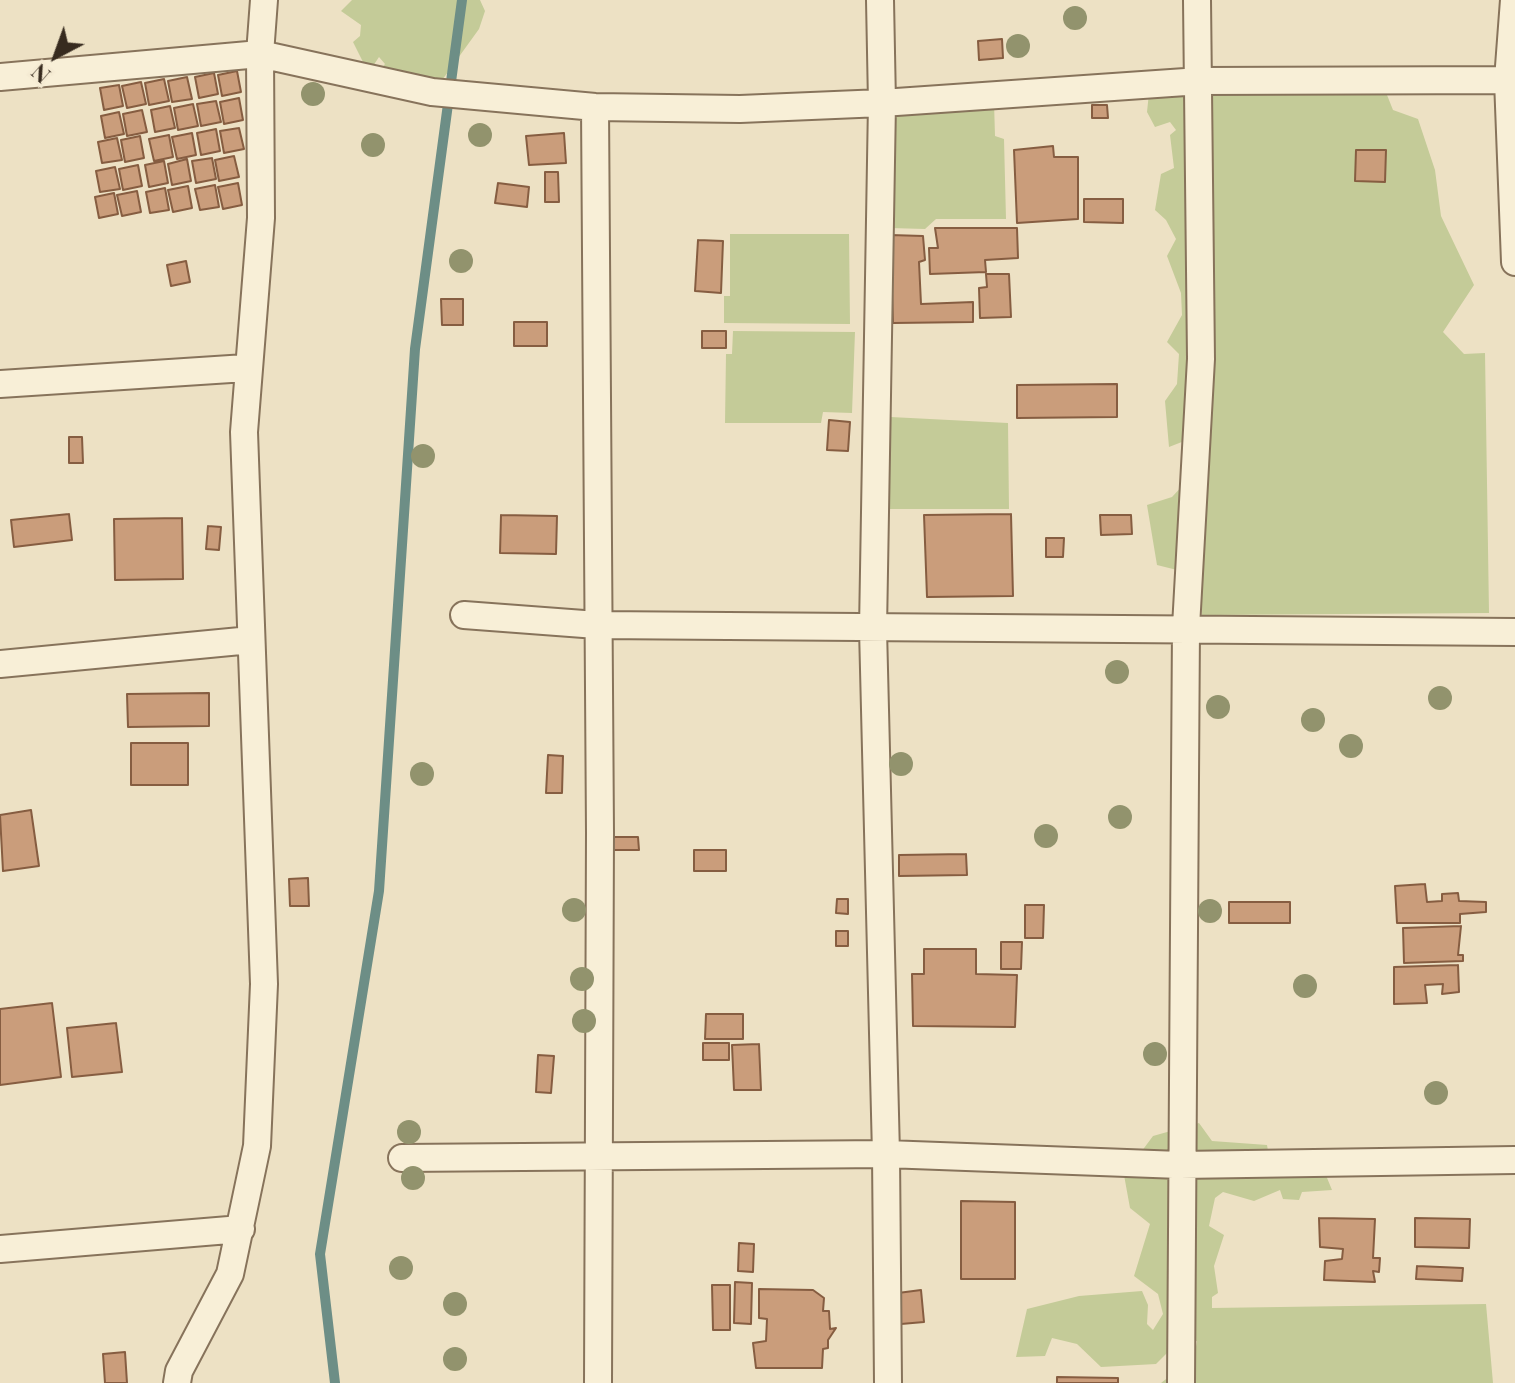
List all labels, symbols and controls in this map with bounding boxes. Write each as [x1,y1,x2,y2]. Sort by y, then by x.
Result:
north arrow [16,16,96,96]
text: N [24,58,56,91]

